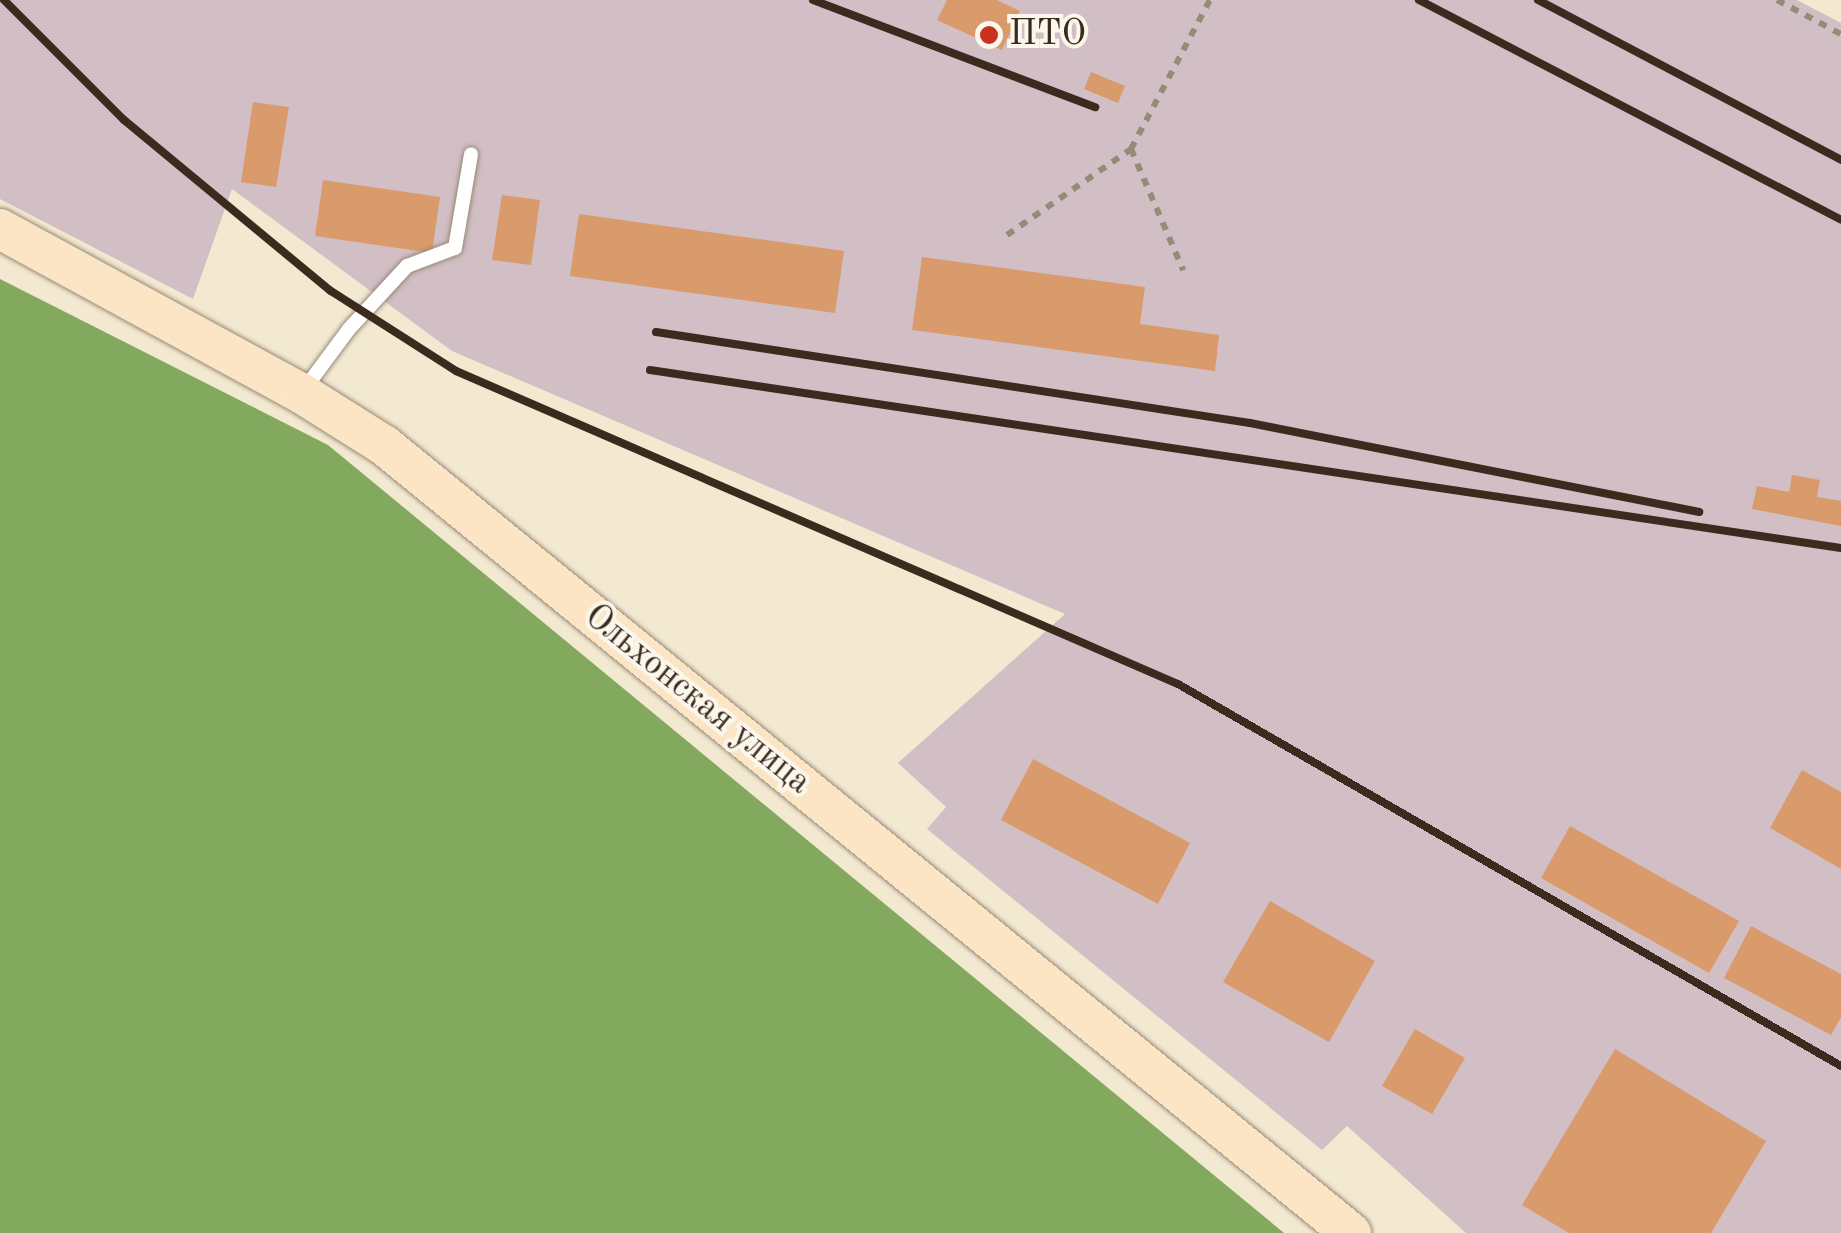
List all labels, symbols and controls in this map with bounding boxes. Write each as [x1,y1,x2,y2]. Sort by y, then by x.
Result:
place label: ПТО [1009,14,1086,56]
marker: ПТО [978,24,1000,46]
street label: Ольхонская улица [575,596,819,804]

